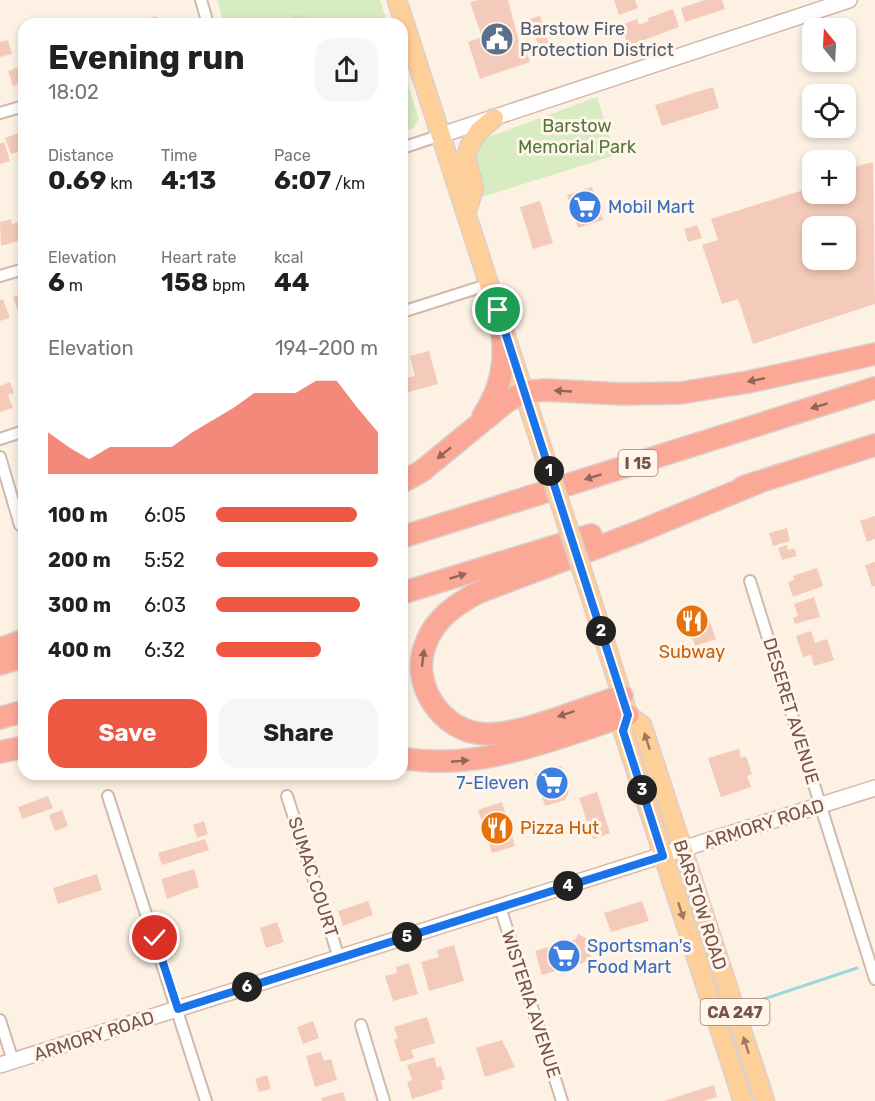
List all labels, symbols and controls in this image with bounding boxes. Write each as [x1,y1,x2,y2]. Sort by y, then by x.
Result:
place label: Barstow Fire Protection District [520,18,674,61]
north arrow [802,18,856,72]
map controls [802,18,856,270]
public building icon: Barstow Fire Protection District [479,21,515,57]
text: Evening run [48,38,245,77]
button: share [315,38,378,101]
text: 18:02 [48,80,99,104]
button: locate [802,84,856,138]
park label: Barstow Memorial Park [518,115,637,158]
text: Distance [48,146,114,165]
text: Time [161,146,197,165]
text: Pace [274,146,311,165]
button: + [802,150,856,204]
text: 0.69 [48,165,106,196]
text: 4:13 [161,165,216,196]
text: 6:07 [274,165,331,196]
text: km [106,174,133,193]
text: /km [331,174,365,193]
supermarket icon: Mobil Mart [567,189,603,225]
place label: Mobil Mart [608,196,695,218]
button: − [802,216,856,270]
text: Elevation [48,248,117,267]
text: Heart rate [161,248,236,267]
text: kcal [274,248,303,267]
text: 6 [48,267,65,298]
text: 158 [161,267,208,298]
text: 44 [274,267,310,298]
text: m [65,276,83,295]
text: bpm [208,276,246,295]
pin [472,284,523,335]
icon: arrive [481,293,514,326]
text: Elevation [48,336,134,360]
text: 194–200 m [275,336,378,360]
one-way arrow [747,376,766,385]
one-way arrow [553,386,572,395]
one-way arrow [810,402,828,411]
one-way arrow [436,446,452,459]
road number: I 15 [618,450,658,476]
pin: 1 [534,456,564,486]
text: 1 [545,461,553,480]
one-way arrow [584,473,602,482]
text: 100 m [48,503,108,527]
text: 6:05 [144,503,186,527]
text: 200 m [48,548,111,572]
text: 5:52 [144,548,185,572]
one-way arrow [449,571,467,580]
text: 300 m [48,593,111,617]
text: 6:03 [144,593,186,617]
restaurant icon: Subway [674,603,710,639]
pin: 2 [586,616,616,646]
text: 2 [596,621,606,640]
street label: DESERET AVENUE [758,635,824,787]
text: 400 m [48,638,111,662]
text: 6:32 [144,638,185,662]
place label: Subway [659,641,725,663]
one-way arrow [418,648,428,667]
button: Save [48,699,207,768]
button: Share [219,699,378,768]
one-way arrow [557,710,575,719]
one-way arrow [642,732,651,750]
one-way arrow [451,756,470,766]
supermarket icon: 7-Eleven [534,765,570,801]
place label: 7-Eleven [456,772,529,794]
pin: 3 [627,775,657,805]
text: 3 [637,780,647,799]
street label: ARMORY ROAD [701,794,827,854]
restaurant icon: Pizza Hut [479,810,515,846]
street label: SUMAC COURT [283,814,343,940]
place label: Pizza Hut [520,817,599,839]
street label: BARSTOW ROAD [669,837,731,973]
pin: 4 [553,871,583,901]
text: 4 [563,876,573,895]
one-way arrow [677,902,686,920]
pin [129,912,180,963]
icon: check [138,921,171,954]
pin: 5 [392,922,422,952]
text: 5 [402,927,412,946]
street label: WISTERIA AVENUE [497,927,565,1081]
place label: Sportsman's Food Mart [587,935,691,978]
supermarket icon: Sportsman's Food Mart [546,938,582,974]
pin: 6 [232,972,262,1002]
text: 6 [242,977,252,996]
road number: CA 247 [700,999,770,1025]
street label: ARMORY ROAD [31,1006,157,1066]
one-way arrow [741,1036,751,1054]

